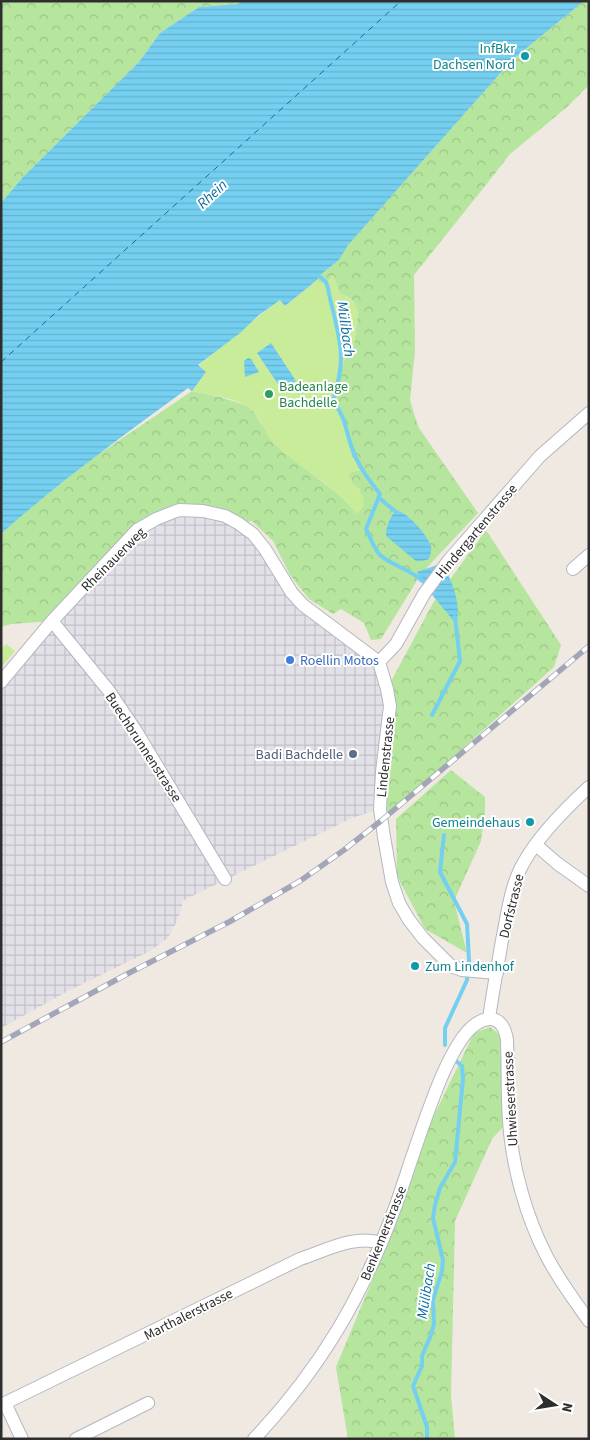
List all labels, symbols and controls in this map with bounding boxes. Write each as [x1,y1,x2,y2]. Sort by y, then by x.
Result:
place label: InfBkr Dachsen Nord [433,39,515,75]
marker: InfBkr Dachsen Nord [519,50,531,62]
water label: Rhein [192,175,232,214]
water label: Mülibach [331,300,360,358]
place label: Badeanlage Bachdelle [279,377,348,413]
marker: Badeanlage Bachdelle [263,388,275,400]
street label: Hindergartenstrasse [431,480,522,583]
street label: Rheinauerweg [77,523,151,597]
place label: Roellin Motos [300,651,379,671]
marker: Roellin Motos [284,654,296,666]
street label: Buechbrunnenstrasse [100,689,186,806]
street label: Lindenstrasse [372,716,400,798]
place label: Badi Bachdelle [256,745,343,765]
marker: Badi Bachdelle [347,748,359,760]
place label: Gemeindehaus [432,813,520,833]
marker: Gemeindehaus [524,816,536,828]
street label: Dorfstrasse [494,872,530,941]
place label: Zum Lindenhof [425,957,515,977]
marker: Zum Lindenhof [409,960,421,972]
street label: Uhwieserstrasse [499,1051,523,1147]
street label: Benkemerstrasse [356,1183,412,1284]
water label: Mülibach [412,1262,441,1320]
street label: Marthalerstrasse [141,1284,236,1346]
north arrow [530,1380,580,1430]
text: N [556,1401,577,1414]

